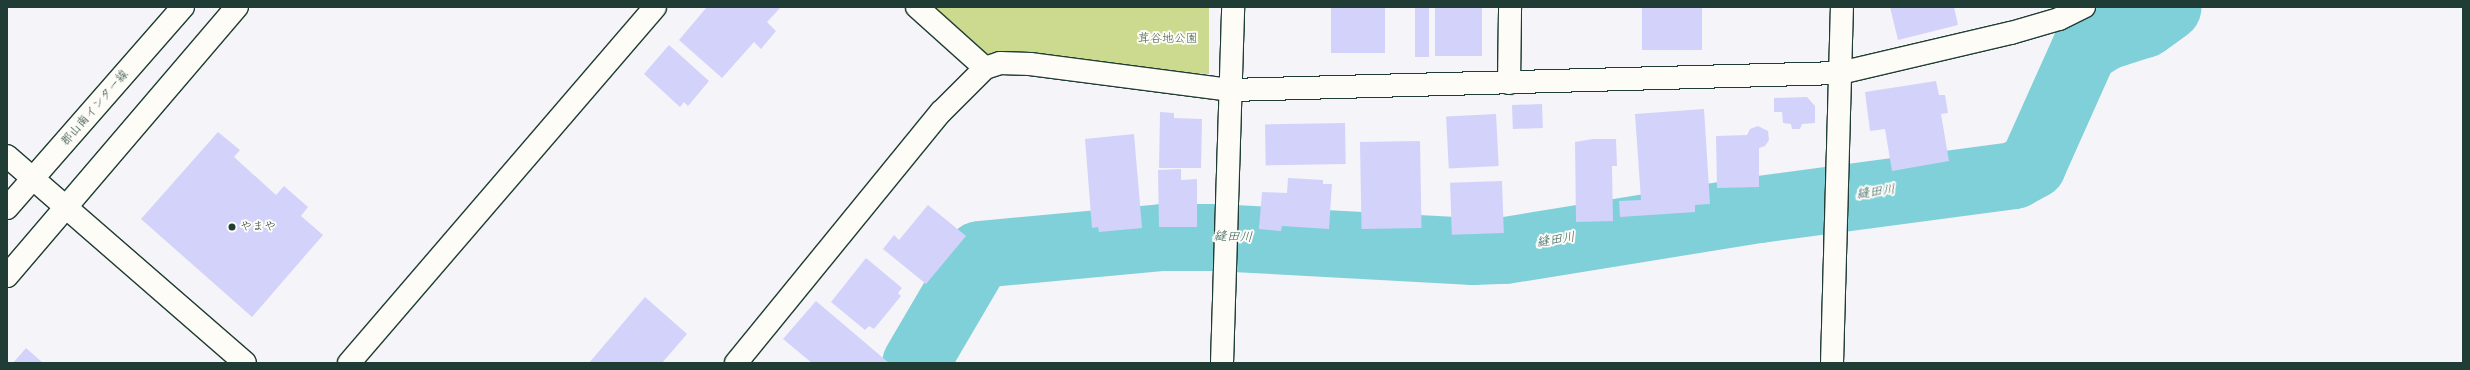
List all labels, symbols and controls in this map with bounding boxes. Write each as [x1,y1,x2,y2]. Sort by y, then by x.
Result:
park label: 茸谷地公園 [1138,32,1198,46]
street label: 郡山南インター線 [58,67,132,149]
water label: 縫田川 [1856,183,1896,203]
place label: やまや [240,220,276,234]
marker: やまや [227,222,237,232]
water label: 縫田川 [1213,230,1253,246]
water label: 縫田川 [1536,230,1576,252]

